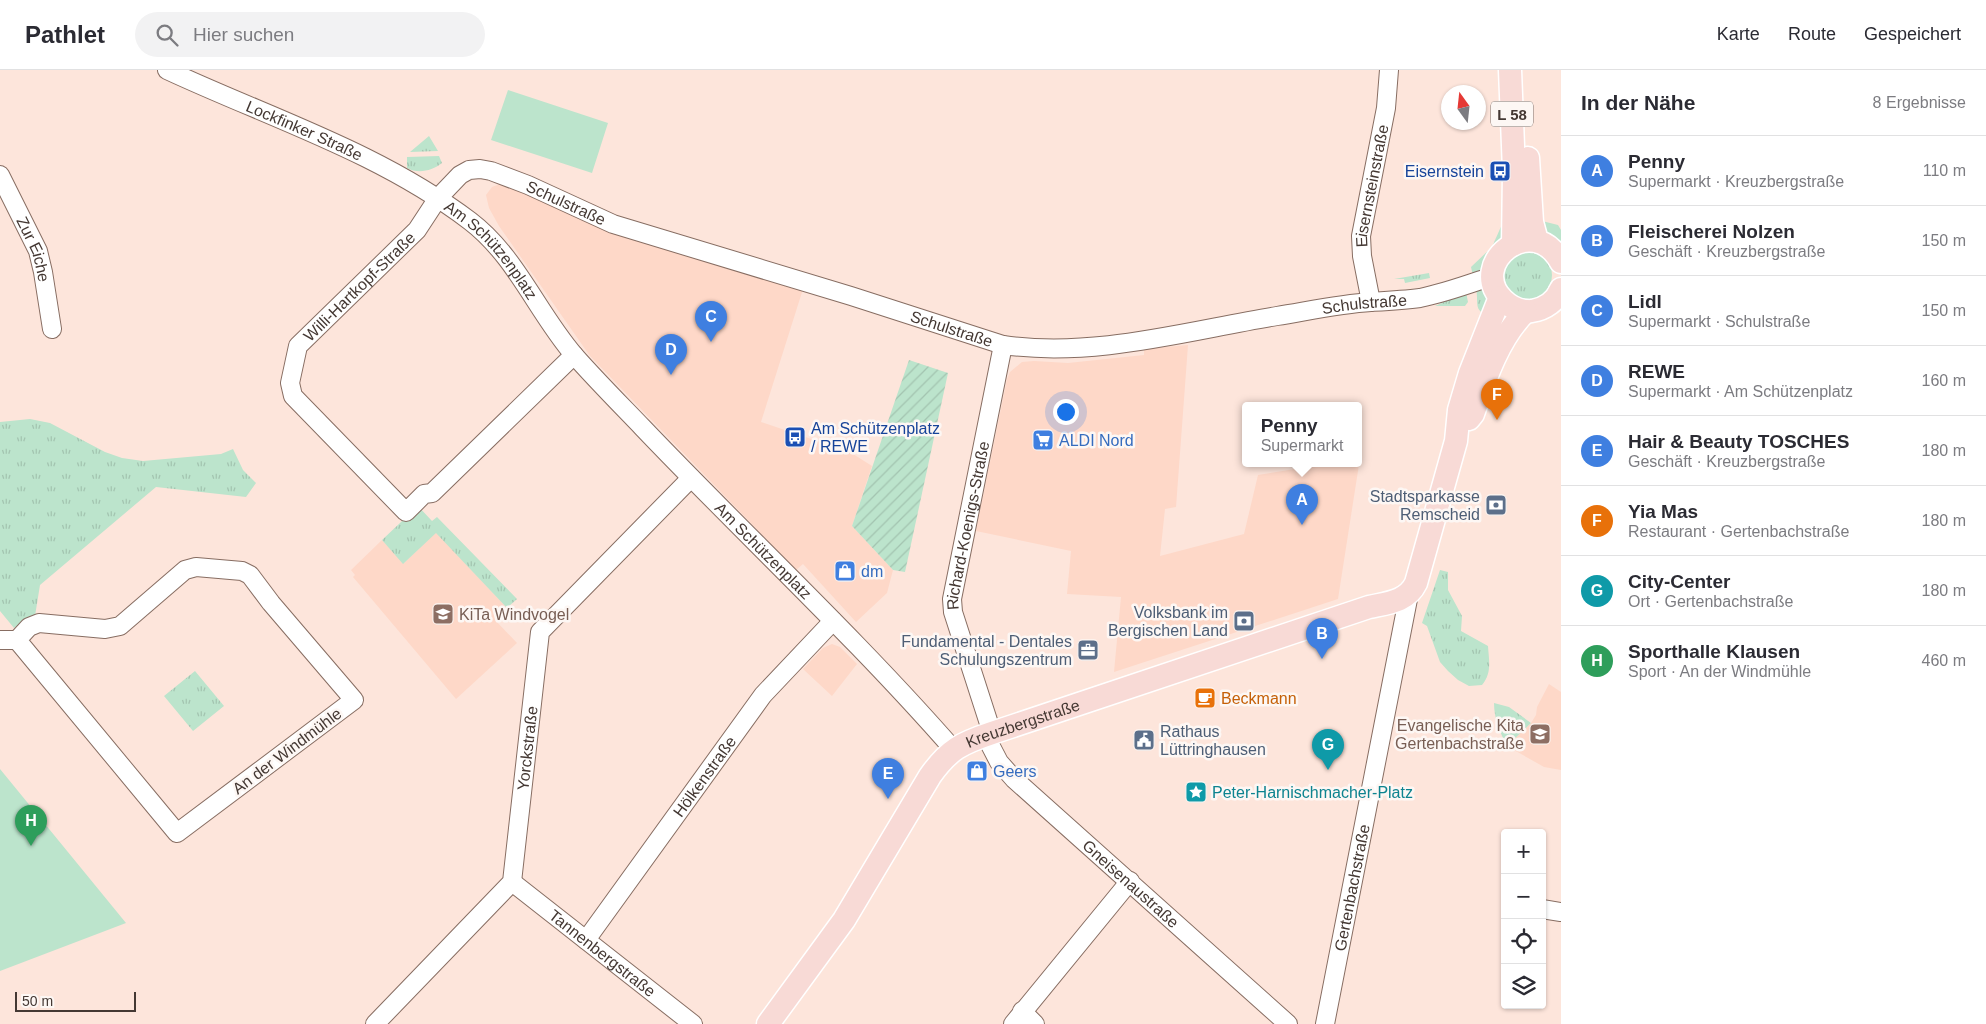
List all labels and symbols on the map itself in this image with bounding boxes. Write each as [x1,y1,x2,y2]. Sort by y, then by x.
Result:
north arrow [1441,85,1486,130]
street label: Lockfinker Straße [244,97,365,163]
road number: L 58 [1491,102,1533,126]
street label: Eisernsteinstraße [1353,123,1391,248]
bus stop icon: Eisernstein [1488,159,1512,183]
place label: Eisernstein [1405,163,1484,180]
street label: Schulstraße [524,177,609,228]
street label: Am Schützenplatz [442,197,541,302]
street label: Zur Eiche [14,214,53,283]
street label: Willi-Hartkopf-Straße [300,228,418,344]
street label: Schulstraße [1321,291,1408,317]
pin: C [695,301,727,342]
street label: Schulstraße [908,307,995,350]
pin: D [655,334,687,375]
pin: F [1481,379,1513,420]
your location [1053,399,1079,425]
place label: Am Schützenplatz / REWE [811,420,940,455]
bus stop icon: Am Schützenplatz / REWE [783,425,807,449]
supermarket icon: ALDI Nord [1031,428,1055,452]
place label: ALDI Nord [1059,432,1134,449]
street label: Richard-Koenigs-Straße [943,440,992,611]
pin: A [1286,484,1318,525]
place label: Stadtsparkasse Remscheid [1370,488,1480,523]
bank icon: Stadtsparkasse Remscheid [1484,493,1508,517]
street label: Am Schützenplatz [712,499,815,602]
shop icon: dm [833,559,857,583]
place label: dm [861,563,883,580]
school or university icon: KiTa Windvogel [431,602,455,626]
place label: Volksbank im Bergischen Land [1108,604,1228,639]
place label: KiTa Windvogel [459,606,569,623]
bank icon: Volksbank im Bergischen Land [1232,609,1256,633]
pin: B [1306,618,1338,659]
place label: Fundamental - Dentales Schulungszentrum [901,633,1072,668]
office icon: Fundamental - Dentales Schulungszentrum [1076,638,1100,662]
cafe icon: Beckmann [1193,686,1217,710]
place label: Beckmann [1221,690,1297,707]
street label: Kreuzbergstraße [963,696,1082,751]
street label: An der Windmühle [229,705,345,797]
street label: Yorckstraße [514,705,540,791]
place label: Evangelische Kita Gertenbachstraße [1395,717,1524,752]
school or university icon: Evangelische Kita Gertenbachstraße [1528,722,1552,746]
place label: Rathaus Lüttringhausen [1160,723,1266,758]
public building icon: Rathaus Lüttringhausen [1132,728,1156,752]
pin: G [1312,729,1344,770]
street label: Hölkenstraße [670,733,739,820]
pin: E [872,758,904,799]
shop icon: Geers [965,759,989,783]
place label: Geers [993,763,1037,780]
place icon: Peter-Harnischmacher-Platz [1184,780,1208,804]
place label: Peter-Harnischmacher-Platz [1212,784,1413,801]
pin: H [15,805,47,846]
street label: Gertenbachstraße [1331,823,1372,953]
street label: Gneisenaustraße [1080,836,1182,931]
street label: Tannenbergstraße [546,906,659,1000]
scale bar [15,989,136,1012]

